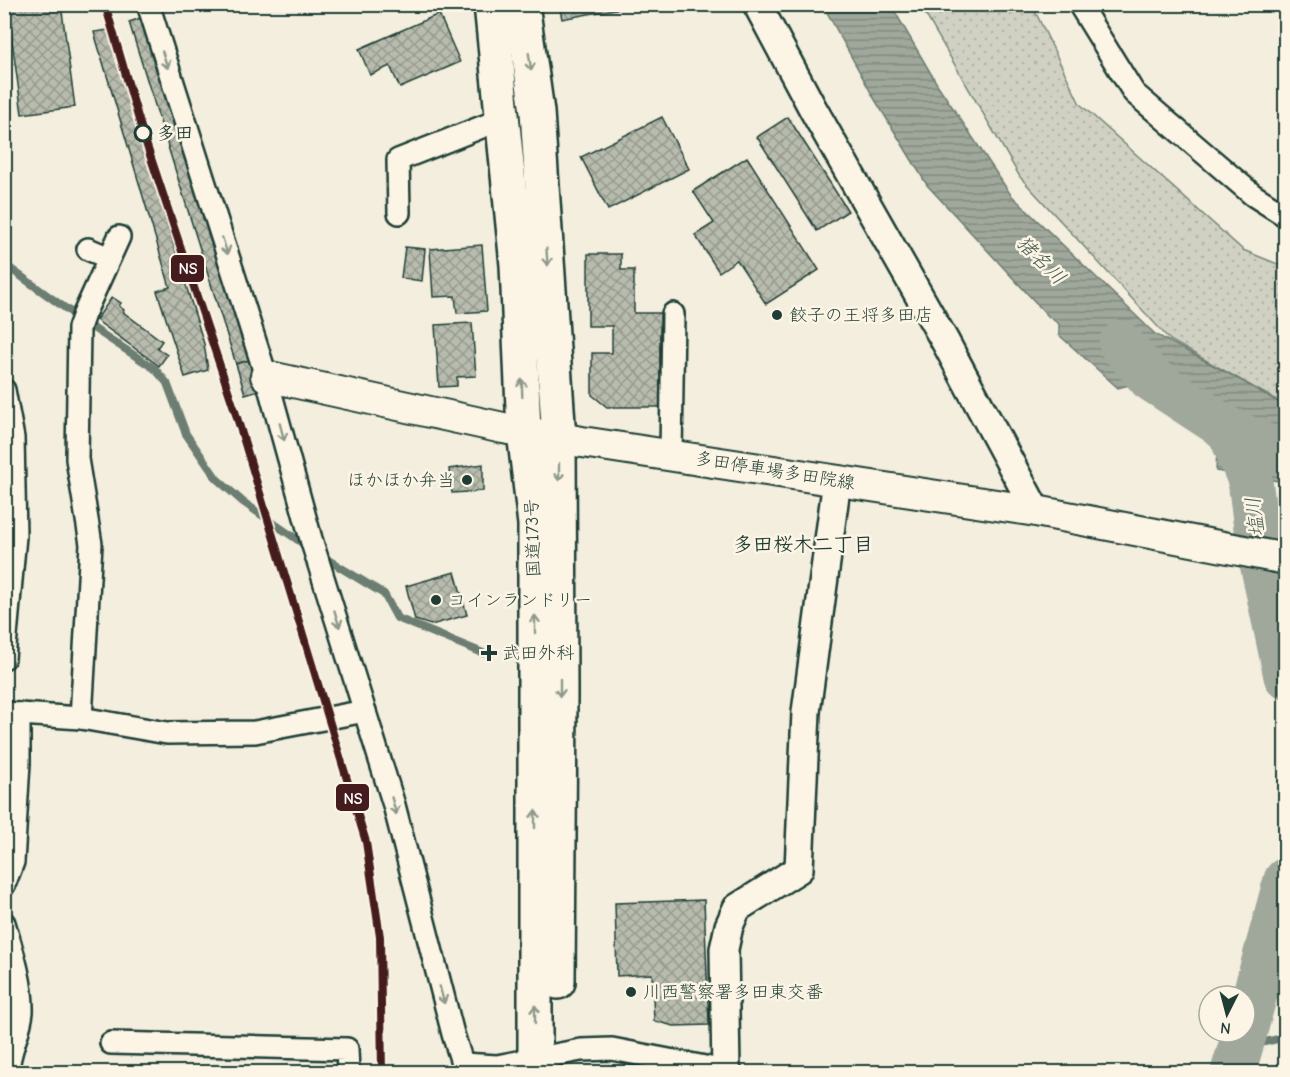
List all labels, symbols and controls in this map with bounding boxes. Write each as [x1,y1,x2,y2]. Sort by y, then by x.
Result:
one-way arrow [160,50,171,69]
one-way arrow [525,52,536,72]
place label: 多田 [157,123,193,144]
marker: 多田 [134,124,152,142]
water label: 猪名川 [1012,231,1070,289]
one-way arrow [220,236,231,255]
one-way arrow [541,246,552,266]
line badge: NS [170,254,205,283]
text: NS [178,260,198,278]
place label: 餃子の王将多田店 [789,305,933,326]
marker: 餃子の王将多田店 [770,308,784,322]
one-way arrow [517,378,528,398]
one-way arrow [276,422,288,441]
street label: 多田停車場多田院線 [693,448,857,494]
one-way arrow [553,462,565,482]
place label: ほかほか弁当 [347,470,455,491]
marker: ほかほか弁当 [460,473,474,487]
water label: 塩川 [1241,496,1269,538]
street label: 国道173号 [521,498,545,578]
district label: 多田桜木二丁目 [733,533,873,556]
place label: コインランドリー [448,590,592,611]
marker: コインランドリー [429,593,443,607]
one-way arrow [332,609,343,628]
one-way arrow [529,615,541,635]
place label: 武田外科 [502,643,574,664]
marker: 武田外科 [480,644,498,662]
one-way arrow [554,678,566,698]
line badge: NS [335,783,370,812]
text: NS [343,790,363,808]
one-way arrow [389,796,400,815]
one-way arrow [529,810,541,830]
place label: 川西警察署多田東交番 [643,982,823,1003]
north arrow [1197,984,1257,1044]
one-way arrow [437,985,449,1004]
marker: 川西警察署多田東交番 [624,985,638,999]
one-way arrow [529,1005,541,1025]
text: N [1219,1018,1232,1037]

